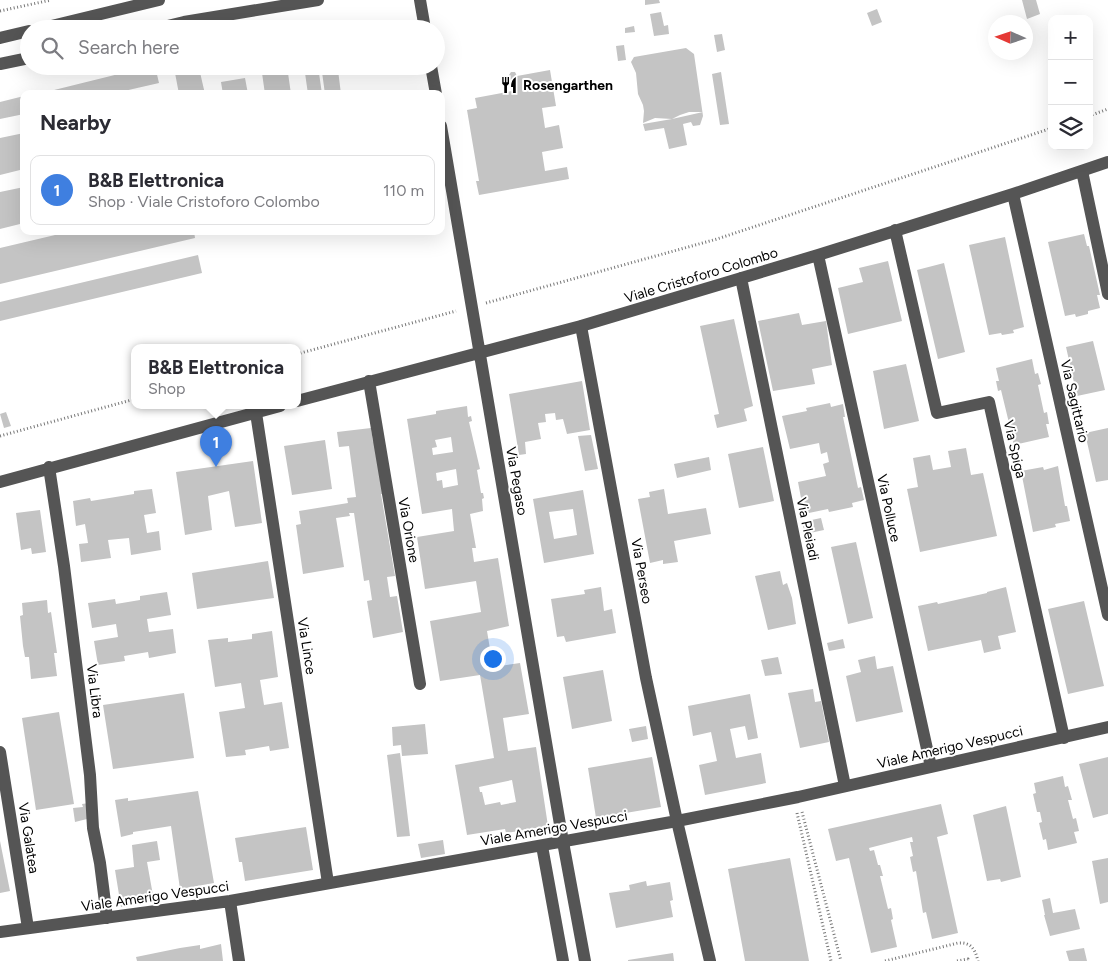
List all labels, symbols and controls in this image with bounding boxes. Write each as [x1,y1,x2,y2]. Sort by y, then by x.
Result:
north arrow [988,15,1033,60]
map controls [1048,15,1093,150]
button: + [1048,15,1093,60]
search box [20,20,445,75]
icon: search [38,34,66,62]
text: Search here [78,36,180,59]
button: − [1048,60,1093,105]
restaurant icon: Rosengarthen [499,75,519,95]
place label: Rosengarthen [523,77,613,94]
button: layers [1048,105,1093,150]
text: Nearby [40,110,111,135]
text: B&B Elettronica [88,169,224,192]
text: 1 [54,181,60,200]
text: 110 m [383,181,424,200]
text: Shop · Viale Cristoforo Colombo [88,192,320,211]
street label: Viale Cristoforo Colombo [622,244,780,307]
popup [131,344,301,409]
text: B&B Elettronica [148,356,284,379]
street label: Via Sagittario [1057,358,1092,444]
text: Shop [148,379,185,398]
street label: Via Spiga [1000,418,1029,480]
pin: 1 [200,426,232,467]
street label: Via Pegaso [502,446,531,517]
street label: Via Polluce [873,473,904,544]
street label: Via Orione [394,496,423,564]
street label: Via Pleiadi [793,496,823,562]
street label: Via Perseo [627,537,656,605]
street label: Via Lince [294,617,319,676]
your location [480,646,506,672]
street label: Via Libra [83,663,106,719]
street label: Viale Amerigo Vespucci [876,722,1025,773]
street label: Via Galatea [15,801,43,875]
street label: Viale Amerigo Vespucci [479,807,629,850]
street label: Viale Amerigo Vespucci [80,878,230,915]

